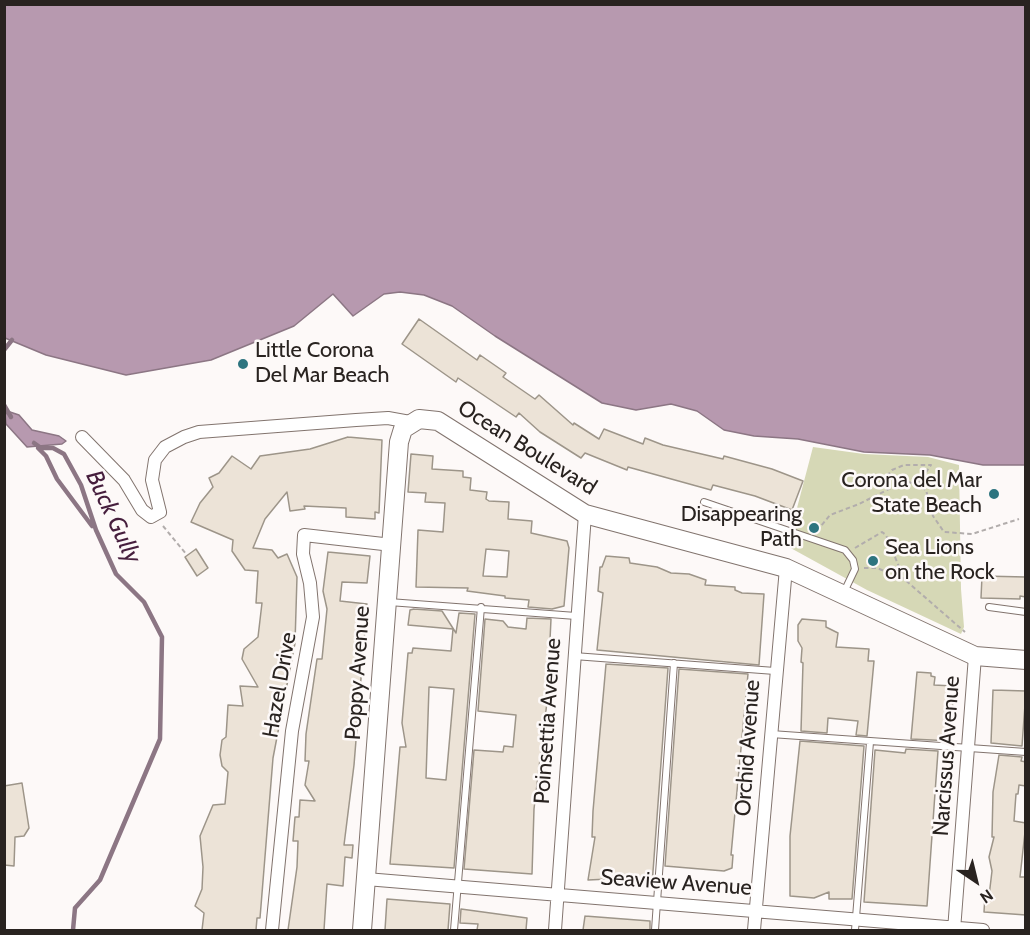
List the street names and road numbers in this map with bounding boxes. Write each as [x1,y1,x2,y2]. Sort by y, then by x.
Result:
street label: Ocean Boulevard [453,395,601,501]
street label: Poppy Avenue [340,605,376,741]
street label: Hazel Drive [258,630,302,740]
street label: Poinsettia Avenue [529,637,567,805]
street label: Narcissus Avenue [928,675,966,837]
street label: Orchid Avenue [730,679,766,817]
street label: Seaview Avenue [599,865,753,901]

